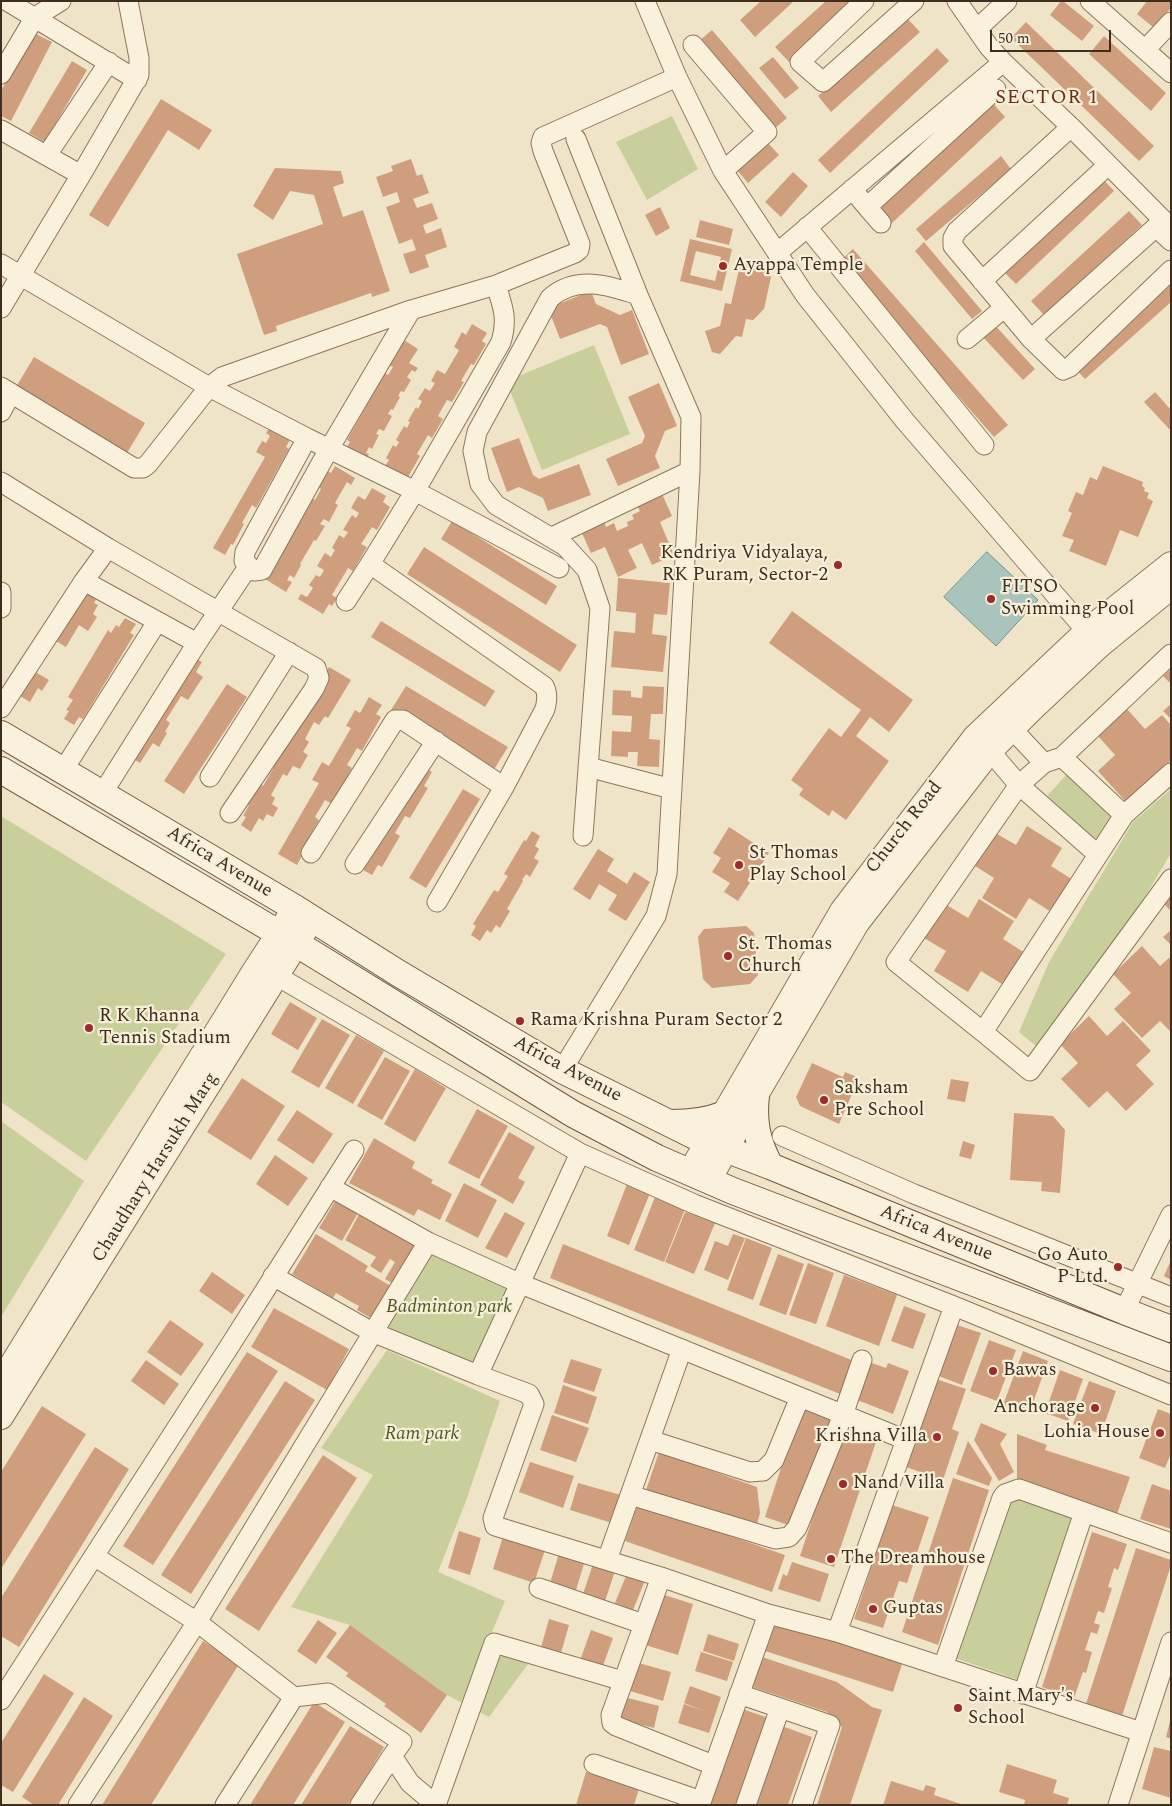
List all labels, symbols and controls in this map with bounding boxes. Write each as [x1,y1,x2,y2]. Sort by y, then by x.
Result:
scale bar [992,20,1113,52]
text: 50 m [998,27,1030,50]
district label: SECTOR 1 [994,87,1100,111]
place label: Ayappa Temple [733,255,864,277]
marker: Ayappa Temple [717,260,729,272]
place label: Kendriya Vidyalaya, RK Puram, Sector-2 [660,543,828,587]
marker: Kendriya Vidyalaya, RK Puram, Sector-2 [832,559,844,571]
place label: FITSO Swimming Pool [1001,577,1134,621]
marker: FITSO Swimming Pool [985,593,997,605]
street label: Church Road [862,777,948,879]
street label: Africa Avenue [162,822,276,904]
place label: St Thomas Play School [749,843,847,887]
marker: St Thomas Play School [733,859,745,871]
place label: St. Thomas Church [738,934,832,978]
marker: St. Thomas Church [722,950,734,962]
place label: R K Khanna Tennis Stadium [99,1006,231,1050]
place label: Rama Krishna Puram Sector 2 [530,1010,782,1032]
marker: Rama Krishna Puram Sector 2 [514,1015,526,1027]
marker: R K Khanna Tennis Stadium [83,1022,95,1034]
street label: Africa Avenue [509,1032,625,1108]
street label: Chaudhary Harsukh Marg [88,1069,224,1267]
place label: Saksham Pre School [834,1078,924,1122]
marker: Saksham Pre School [818,1094,830,1106]
street label: Africa Avenue [876,1201,996,1267]
place label: Go Auto P Ltd. [1037,1245,1108,1289]
marker: Go Auto P Ltd. [1112,1261,1124,1273]
park label: Badminton park [386,1297,512,1319]
place label: Bawas [1003,1360,1057,1382]
marker: Bawas [987,1365,999,1377]
place label: Anchorage [993,1397,1085,1419]
marker: Anchorage [1089,1402,1101,1414]
place label: Lohia House [1043,1422,1150,1444]
park label: Ram park [385,1424,459,1446]
place label: Krishna Villa [815,1426,927,1448]
marker: Lohia House [1154,1427,1166,1439]
marker: Krishna Villa [931,1431,943,1443]
place label: Nand Villa [853,1473,944,1495]
marker: Nand Villa [837,1478,849,1490]
place label: The Dreamhouse [841,1548,985,1570]
marker: The Dreamhouse [825,1553,837,1565]
place label: Guptas [883,1598,943,1620]
marker: Guptas [867,1603,879,1615]
place label: Saint Mary's School [968,1686,1073,1730]
marker: Saint Mary's School [952,1702,964,1714]

